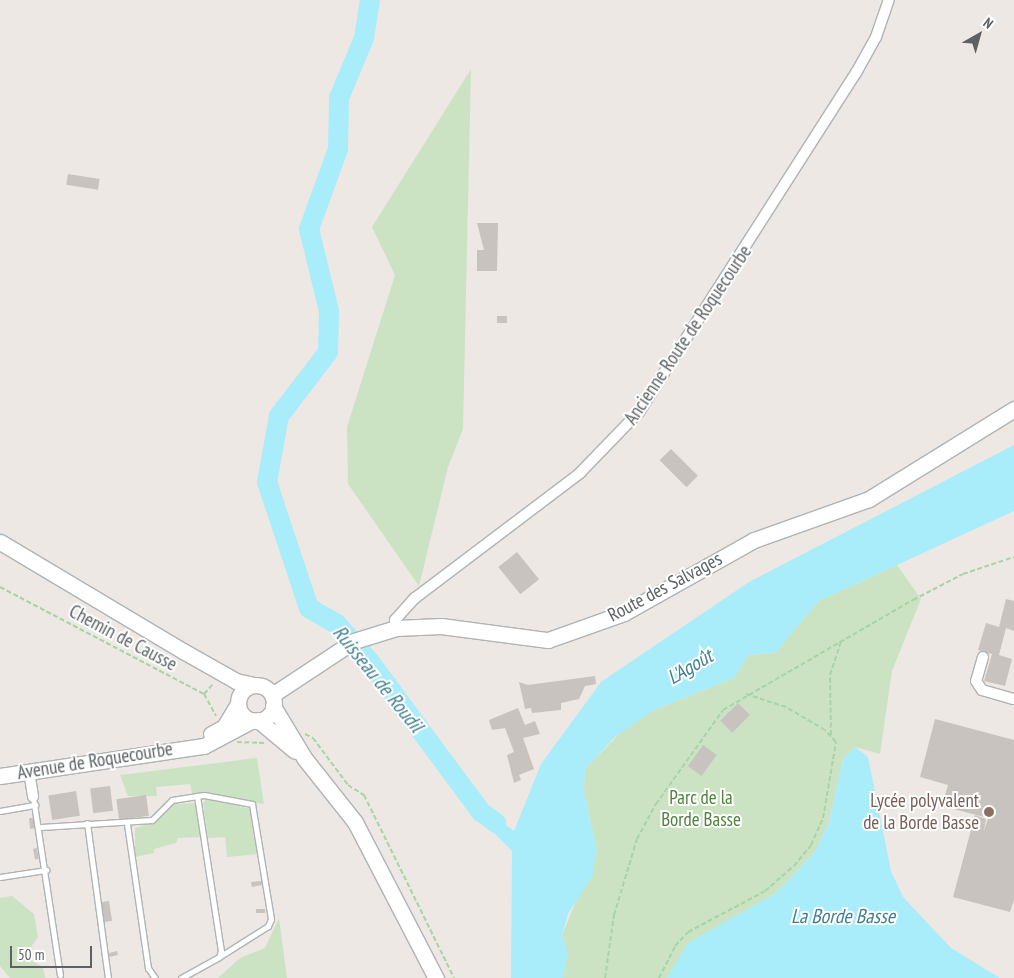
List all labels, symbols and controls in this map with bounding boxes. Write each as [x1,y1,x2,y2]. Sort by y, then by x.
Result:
north arrow [954,10,1004,60]
text: N [980,14,997,33]
street label: Ancienne Route de Roquecourbe [619,241,757,429]
street label: Route des Salvages [604,547,726,627]
street label: Chemin de Causse [65,600,181,676]
water label: Ruisseau de Roudil [328,621,428,737]
water label: L'Agoût [663,644,717,690]
street label: Avenue de Roquecourbe [16,737,174,785]
park label: Parc de la Borde Basse [661,787,741,831]
place label: Lycée polyvalent de la Borde Basse [863,790,979,834]
marker: Lycée polyvalent de la Borde Basse [983,806,995,818]
water label: La Borde Basse [791,904,895,928]
scale bar [12,936,95,968]
text: 50 m [18,945,44,964]

